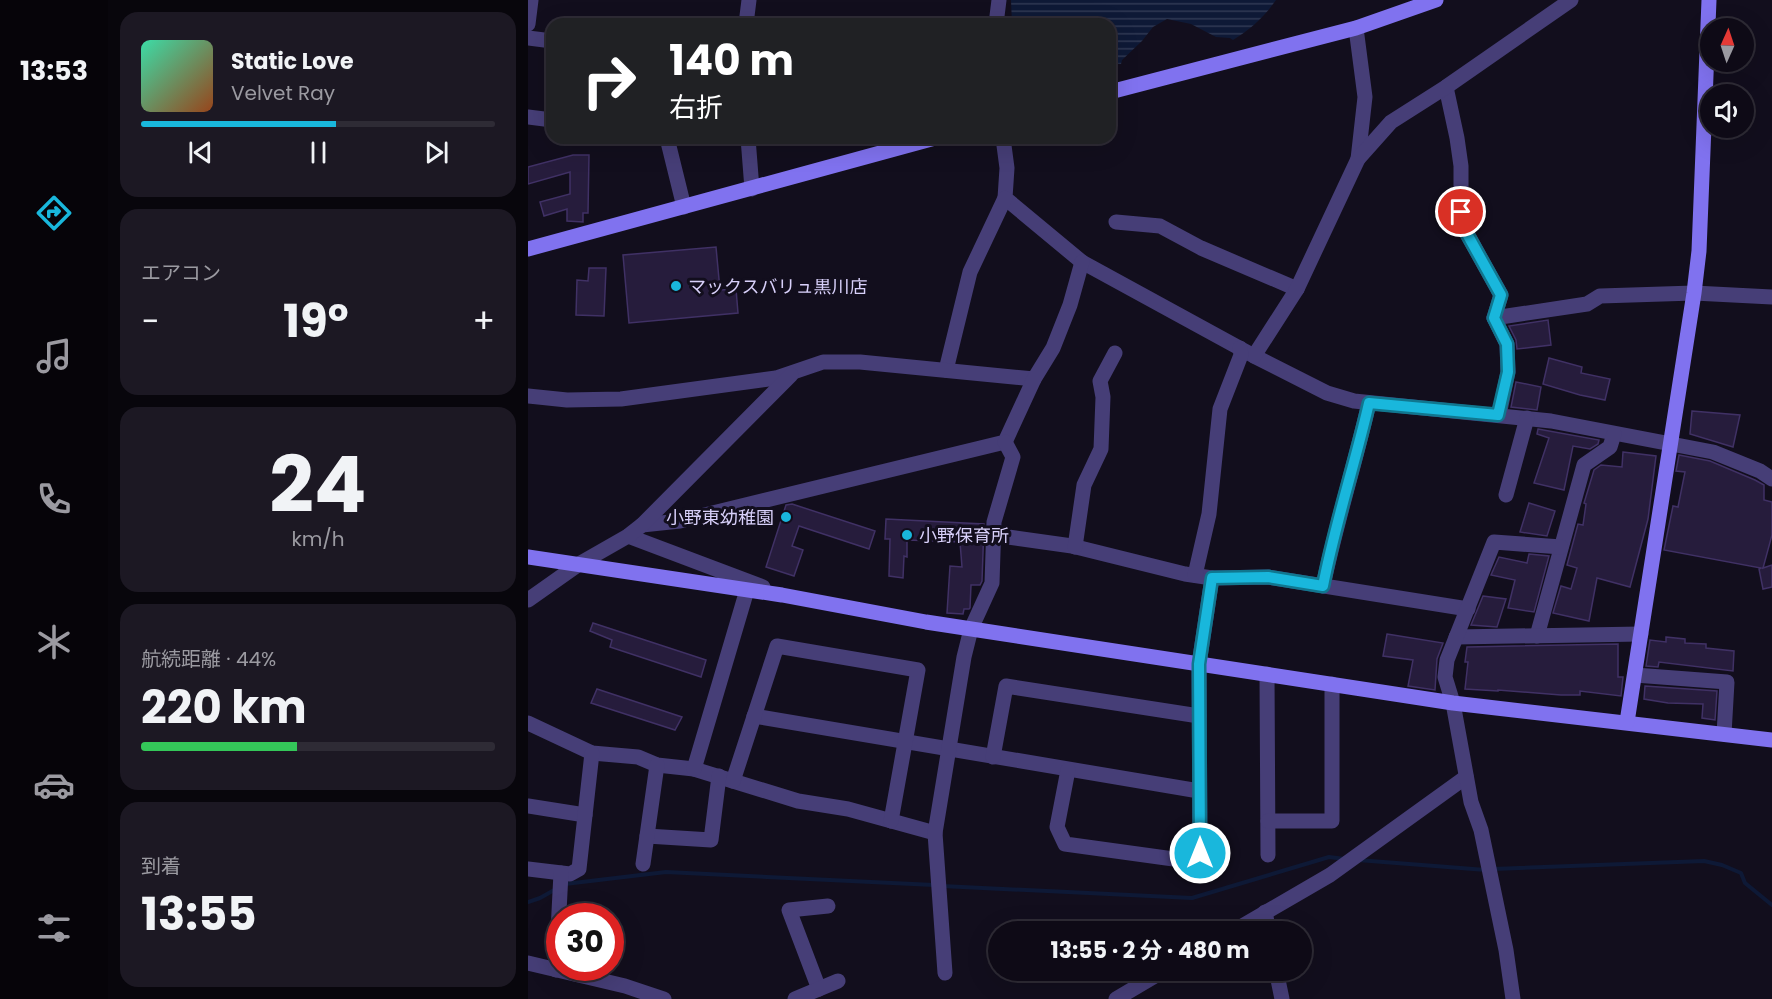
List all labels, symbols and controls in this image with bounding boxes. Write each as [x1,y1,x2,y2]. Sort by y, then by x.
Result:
north arrow [1700,18,1754,72]
map controls [1700,18,1754,138]
text: 140 m [669,31,794,90]
icon: right [570,42,648,120]
text: Static Love [231,46,354,77]
text: 13:53 [20,52,88,89]
text: Velvet Ray [231,79,335,107]
button: sound [1700,84,1754,138]
text: 右折 [669,89,723,126]
icon: previous [184,136,217,169]
icon: pause [302,136,335,169]
icon: next [420,136,453,169]
pin [1435,186,1486,237]
icon: directions [33,192,75,234]
icon: arrive [1444,195,1477,228]
text: エアコン [141,259,221,287]
place label: マックスバリュ黒川店 [688,274,867,299]
marker: マックスバリュ黒川店 [669,279,683,293]
text: 19° [283,290,349,353]
text: − [141,298,159,345]
text: + [472,298,495,345]
icon: music [33,335,75,377]
text: 24 [269,430,367,539]
icon: phone [33,478,75,520]
place label: 小野東幼稚園 [666,505,774,530]
marker: 小野東幼稚園 [779,510,793,524]
place label: 小野保育所 [919,523,1009,548]
text: km/h [291,525,345,553]
marker: 小野保育所 [900,528,914,542]
icon: climate [33,621,75,663]
text: 航続距離 · 44% [141,645,276,673]
text: 220 km [141,676,307,739]
icon: car [33,764,75,806]
position arrow [1168,821,1232,885]
text: 到着 [141,852,181,880]
text: 13:55 [141,883,256,946]
speed limit sign: 30 [546,903,624,981]
icon: filters [33,907,75,949]
text: 13:55 · 2 分 · 480 m [1051,935,1249,966]

